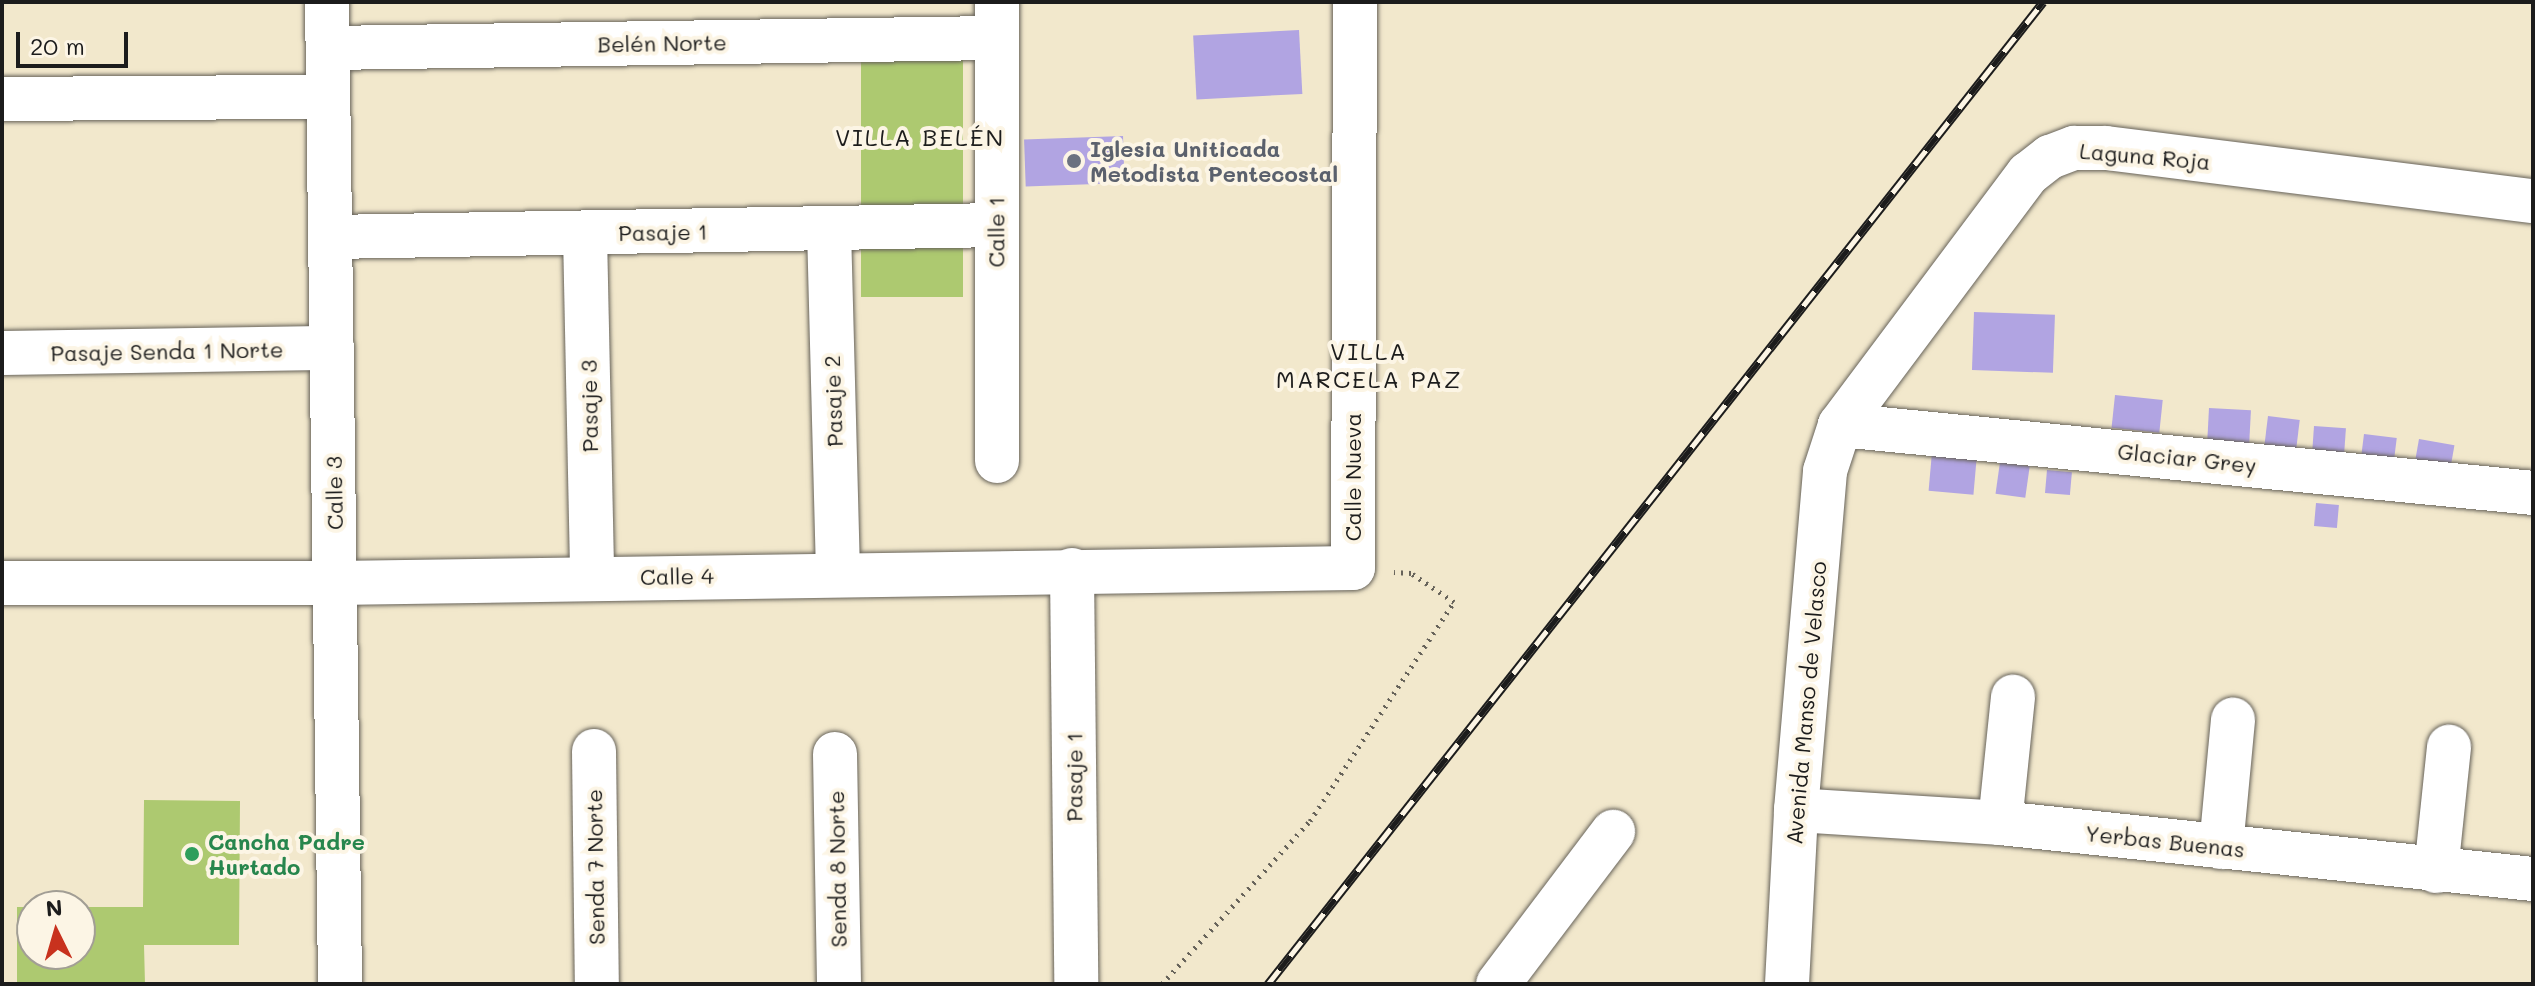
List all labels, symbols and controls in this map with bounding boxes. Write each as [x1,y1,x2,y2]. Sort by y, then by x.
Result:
scale bar [20,16,132,66]
street label: Belén Norte [597,29,727,57]
text: 20 m [30,30,85,61]
district label: VILLA BELÉN [835,123,1005,151]
place label: Iglesia Uniticada Metodista Pentecostal [1090,135,1338,186]
street label: Laguna Roja [2078,137,2212,175]
marker: Iglesia Uniticada Metodista Pentecostal [1065,152,1083,170]
street label: Calle 1 [983,197,1009,267]
street label: Pasaje 1 [618,218,708,246]
street label: Pasaje Senda 1 Norte [50,336,284,366]
district label: VILLA MARCELA PAZ [1276,337,1462,393]
street label: Pasaje 2 [818,355,848,447]
street label: Pasaje 3 [575,360,603,452]
street label: Calle Nueva [1340,413,1366,541]
street label: Glaciar Grey [2116,438,2258,478]
street label: Calle 3 [320,456,348,530]
street label: Avenida Manso de Velasco [1780,560,1832,846]
street label: Calle 4 [640,562,714,590]
street label: Pasaje 1 [1061,732,1087,822]
street label: Senda 7 Norte [580,789,610,945]
street label: Senda 8 Norte [822,790,852,948]
street label: Yerbas Buenas [2084,819,2246,863]
place label: Cancha Padre Hurtado [208,828,365,880]
marker: Cancha Padre Hurtado [183,845,201,863]
north arrow [16,890,96,970]
text: N [44,892,64,923]

